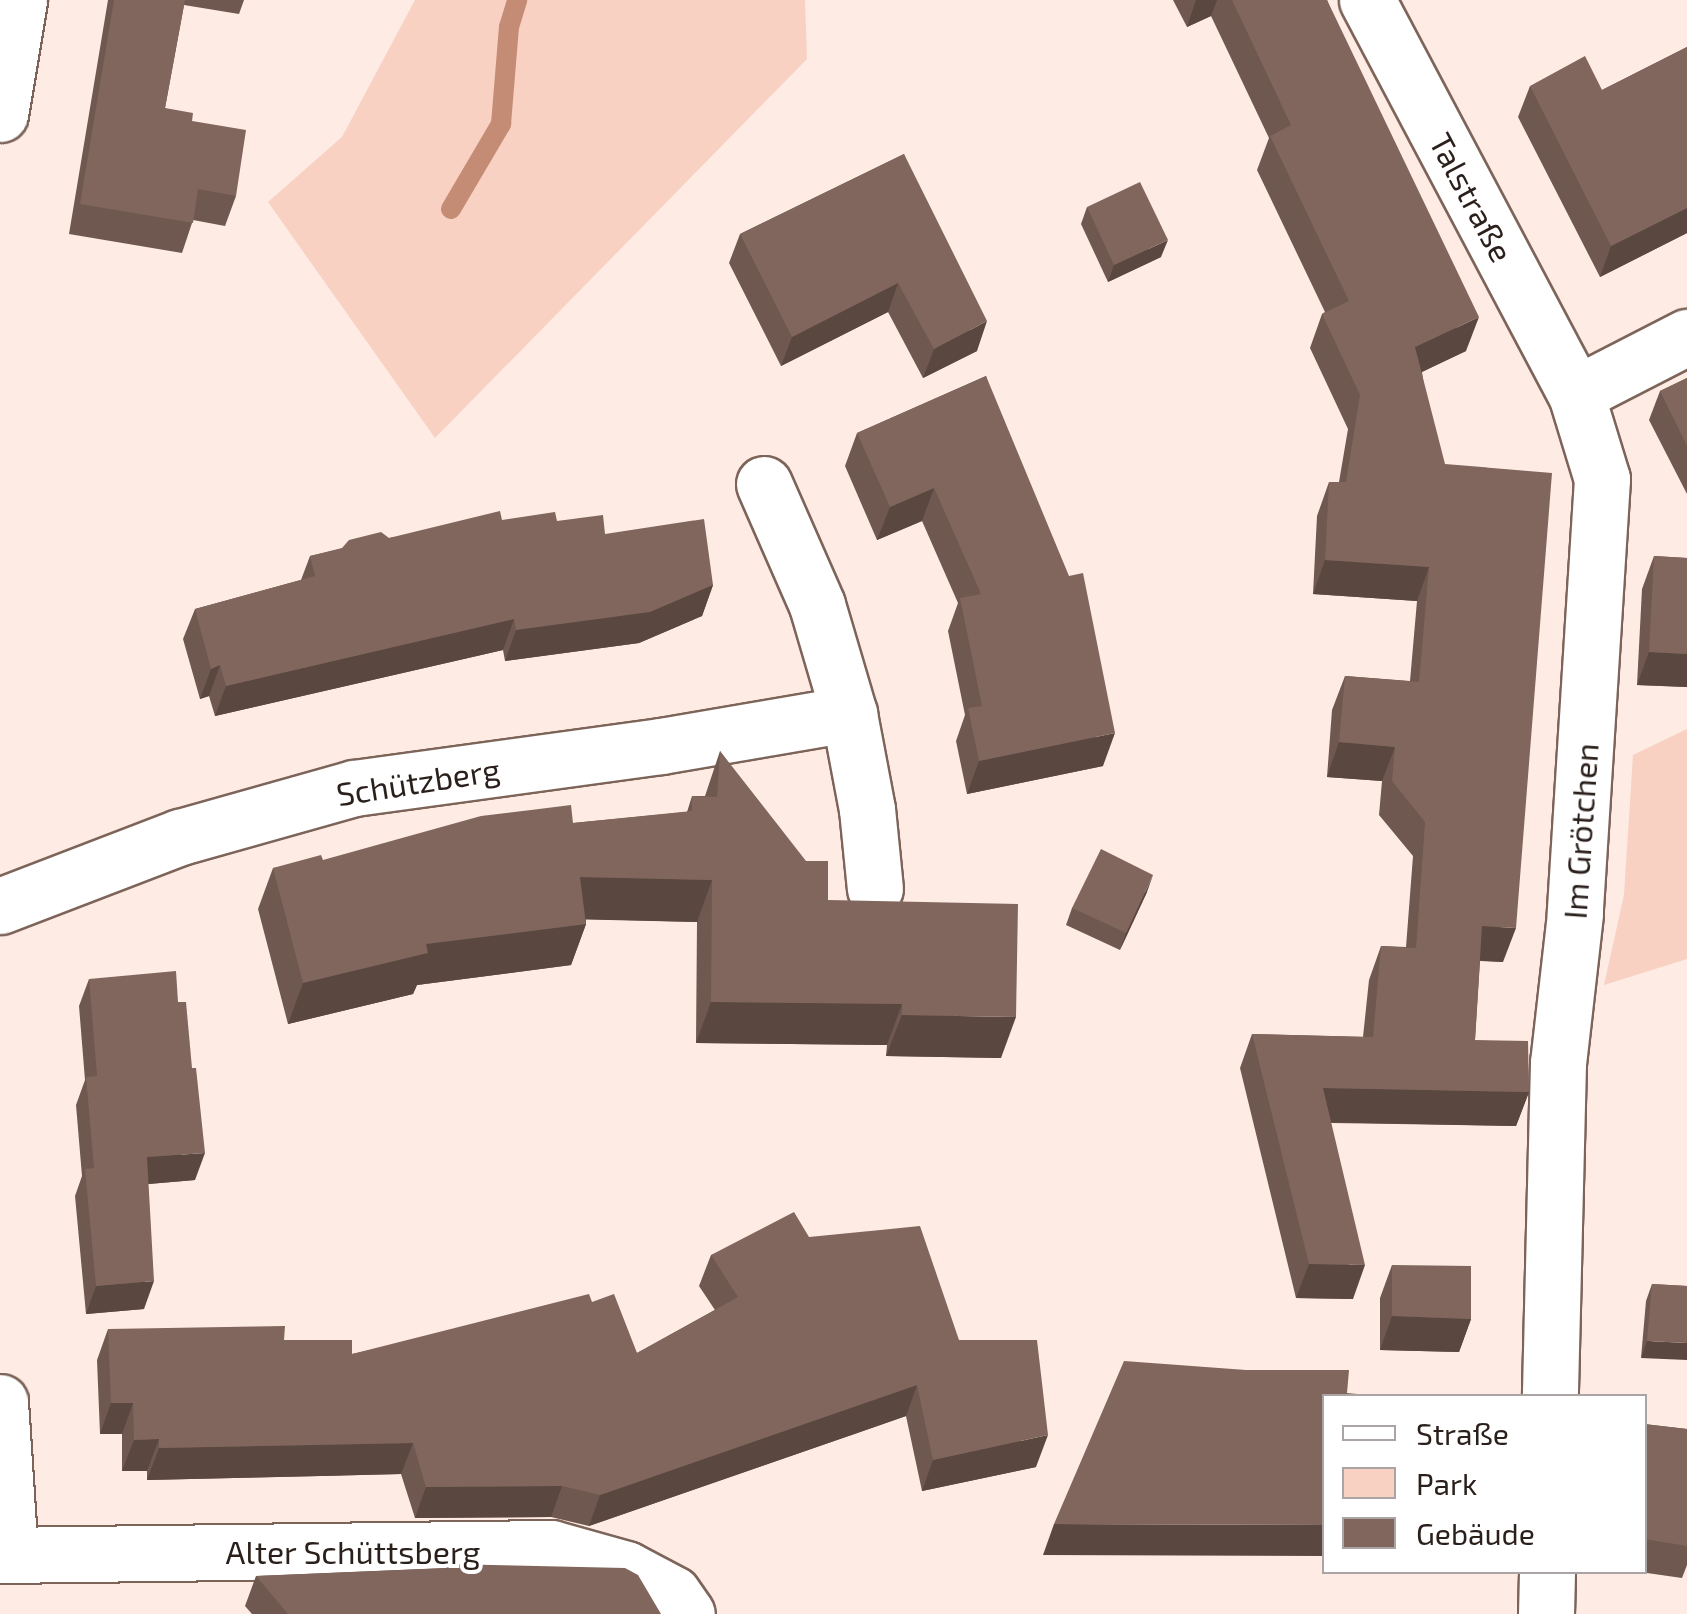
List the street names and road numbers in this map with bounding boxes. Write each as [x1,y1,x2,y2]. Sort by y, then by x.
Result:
street label: Talstraße [1422,126,1522,268]
street label: Im Grötchen [1555,742,1605,920]
street label: Schützberg [334,749,502,813]
street label: Alter Schüttsberg [225,1532,481,1570]

